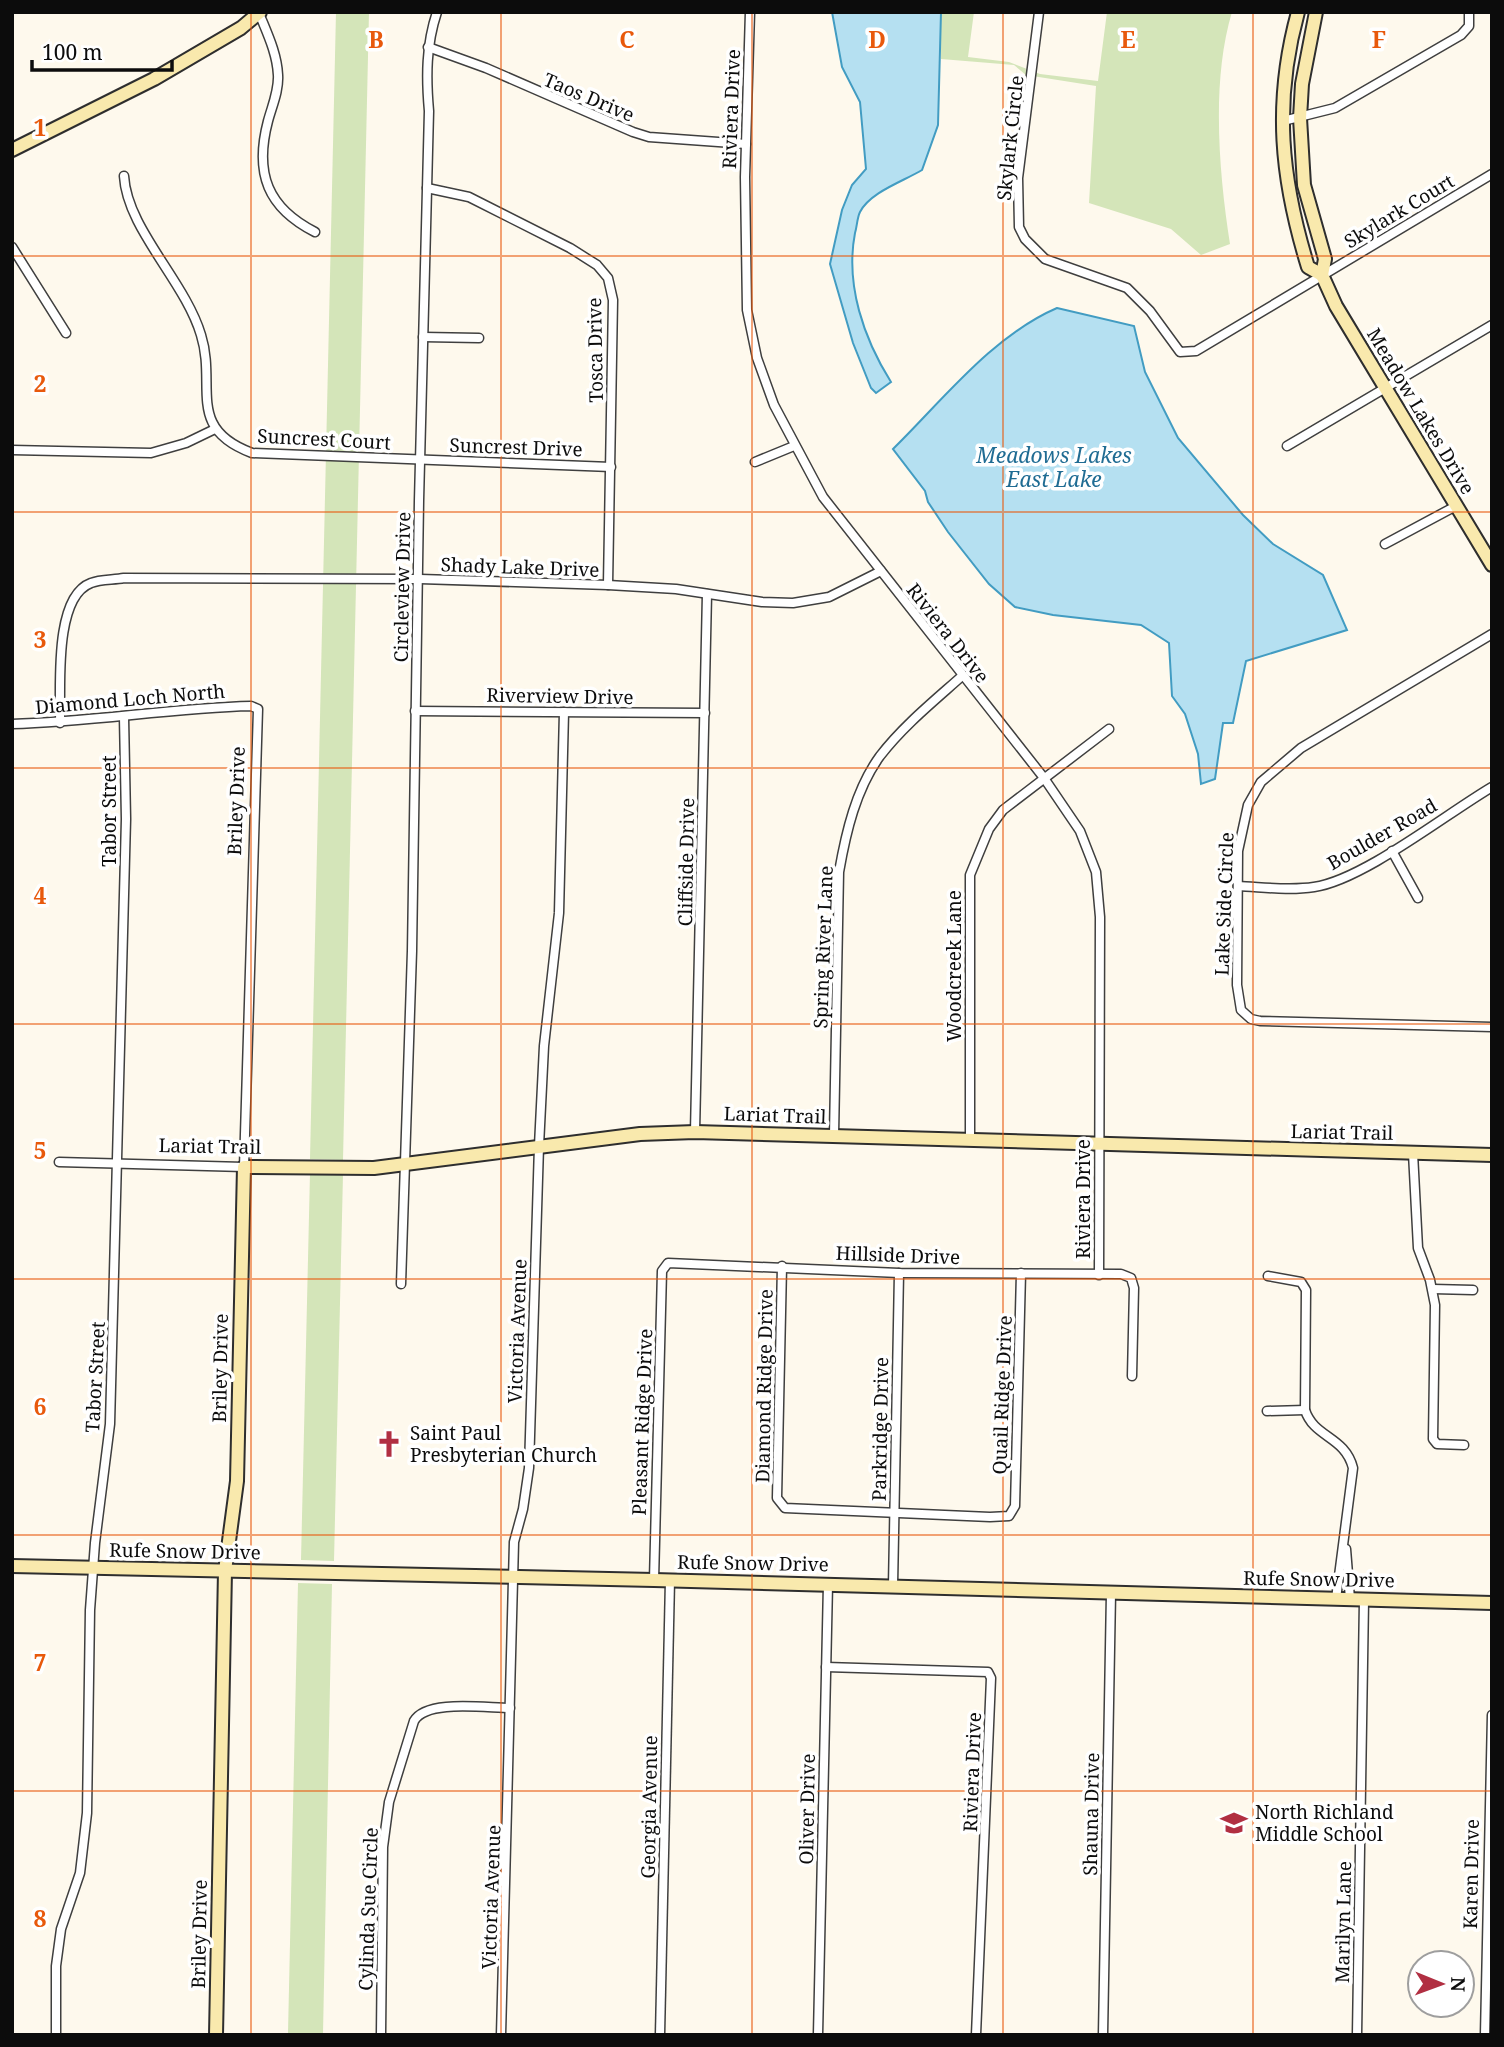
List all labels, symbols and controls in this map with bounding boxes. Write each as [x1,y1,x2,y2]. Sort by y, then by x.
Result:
text: B [368,23,384,55]
text: C [619,23,635,55]
text: D [868,23,886,55]
text: E [1120,23,1136,55]
text: F [1372,23,1386,55]
scale bar [32,28,172,72]
text: 100 m [42,38,103,66]
street label: Riviera Drive [716,49,746,169]
street label: Taos Drive [540,66,638,128]
street label: Skylark Circle [990,74,1030,202]
text: 1 [34,111,47,143]
street label: Skylark Court [1339,168,1459,254]
street label: Tosca Drive [581,297,609,403]
street label: Meadow Lakes Drive [1361,323,1481,499]
text: 2 [34,367,47,399]
street label: Suncrest Court [257,423,392,455]
street label: Suncrest Drive [449,432,583,462]
water label: Meadows Lakes East Lake [975,441,1132,493]
street label: Circleview Drive [388,511,416,663]
street label: Shady Lake Drive [440,551,600,583]
street label: Riviera Drive [901,578,995,688]
text: 3 [34,623,47,655]
street label: Diamond Loch North [34,678,226,720]
street label: Riverview Drive [486,682,634,710]
street label: Briley Drive [221,746,251,856]
street label: Tabor Street [96,755,122,867]
street label: Boulder Road [1322,792,1442,876]
street label: Cliffside Drive [672,798,700,926]
street label: Lake Side Circle [1209,832,1239,976]
street label: Spring River Lane [807,865,839,1029]
text: 4 [34,879,47,911]
street label: Woodcreek Lane [941,890,967,1042]
street label: Lariat Trail [723,1100,827,1130]
street label: Lariat Trail [1290,1118,1394,1146]
street label: Lariat Trail [158,1132,262,1160]
text: 5 [34,1134,47,1166]
street label: Riviera Drive [1070,1139,1096,1259]
street label: Hillside Drive [835,1240,961,1270]
street label: Victoria Avenue [501,1258,533,1404]
street label: Diamond Ridge Drive [749,1289,779,1483]
street label: Briley Drive [206,1313,234,1423]
street label: Quail Ridge Drive [986,1315,1018,1475]
street label: Tabor Street [79,1320,111,1433]
street label: Pleasant Ridge Drive [626,1328,658,1516]
street label: Parkridge Drive [866,1357,894,1501]
text: 6 [34,1390,47,1422]
place label: Saint Paul Presbyterian Church [410,1420,597,1468]
church icon: Saint Paul Presbyterian Church [374,1429,404,1459]
street label: Rufe Snow Drive [109,1537,261,1565]
street label: Rufe Snow Drive [677,1549,829,1577]
street label: Rufe Snow Drive [1243,1565,1395,1593]
text: 7 [34,1646,47,1678]
street label: Riviera Drive [957,1712,987,1832]
street label: Georgia Avenue [635,1735,663,1879]
street label: Shauna Drive [1077,1752,1105,1876]
street label: Oliver Drive [793,1753,821,1865]
place label: North Richland Middle School [1255,1799,1394,1847]
school or university icon: North Richland Middle School [1219,1808,1249,1838]
street label: Karen Drive [1457,1819,1485,1929]
street label: Victoria Avenue [475,1824,507,1970]
street label: Cylinda Sue Circle [352,1827,384,1991]
street label: Marilyn Lane [1329,1861,1357,1983]
street label: Briley Drive [185,1879,213,1989]
text: 8 [34,1902,47,1934]
north arrow [1406,1949,1476,2019]
text: N [1445,1977,1471,1992]

